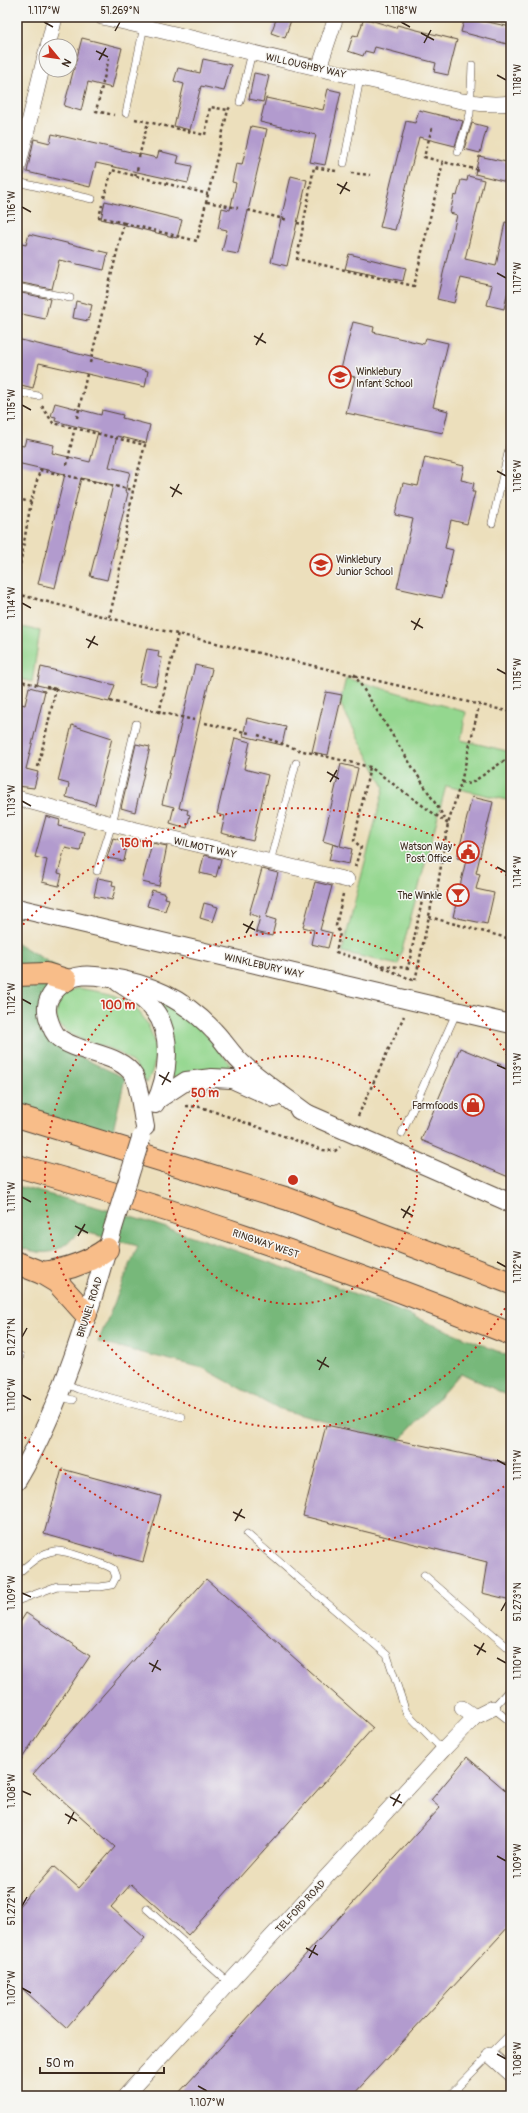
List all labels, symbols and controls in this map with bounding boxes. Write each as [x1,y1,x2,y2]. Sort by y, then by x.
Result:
text: 1.117°W [28,5,61,17]
text: 51.269°N [100,5,140,17]
text: 1.118°W [385,5,417,17]
north arrow [38,38,78,78]
street label: WILLOUGHBY WAY [264,51,347,81]
text: N [59,56,74,70]
text: 1.118°W [512,64,524,96]
text: 1.116°W [6,190,18,223]
text: 1.117°W [512,261,524,294]
school or university icon: Winklebury Infant School [327,364,353,390]
place label: Winklebury Infant School [356,366,413,390]
text: 1.115°W [6,388,18,421]
text: 1.116°W [512,459,524,492]
school or university icon: Winklebury Junior School [308,552,334,578]
place label: Winklebury Junior School [336,554,393,578]
text: 1.114°W [6,586,18,619]
text: 1.115°W [512,657,524,690]
text: 1.113°W [6,784,18,817]
street label: WILMOTT WAY [172,835,238,861]
text: 150 m [120,836,153,851]
public building icon: Watson Way Post Office [455,839,481,865]
place label: Watson Way Post Office [400,841,453,865]
text: 1.114°W [512,855,524,888]
bar icon: The Winkle [445,882,471,908]
place label: The Winkle [397,890,442,902]
street label: WINKLEBURY WAY [223,951,305,981]
text: 1.112°W [6,982,18,1015]
text: 100 m [101,998,136,1013]
text: 1.113°W [512,1052,524,1085]
text: 50 m [191,1086,219,1101]
shop icon: Farmfoods [460,1092,486,1118]
place label: Farmfoods [412,1100,459,1112]
centre of rings [286,1173,300,1187]
text: 1.111°W [6,1181,18,1212]
street label: RINGWAY WEST [231,1227,301,1261]
text: 1.112°W [512,1250,524,1283]
street label: BRUNEL ROAD [75,1276,105,1339]
text: 51.271°N [6,1318,18,1356]
text: 1.110°W [6,1378,18,1412]
text: 1.111°W [512,1449,524,1480]
text: 1.109°W [6,1575,18,1610]
text: 51.273°N [512,1582,524,1622]
text: 1.110°W [512,1646,524,1680]
text: 1.108°W [6,1773,18,1808]
text: 1.109°W [512,1843,524,1878]
street label: TELFORD ROAD [273,1878,328,1936]
text: 51.272°N [6,1886,18,1926]
text: 1.107°W [6,1970,18,2006]
text: 1.108°W [512,2041,524,2076]
scale bar [40,2049,164,2075]
text: 50 m [46,2056,74,2071]
text: 1.107°W [189,2097,225,2109]

